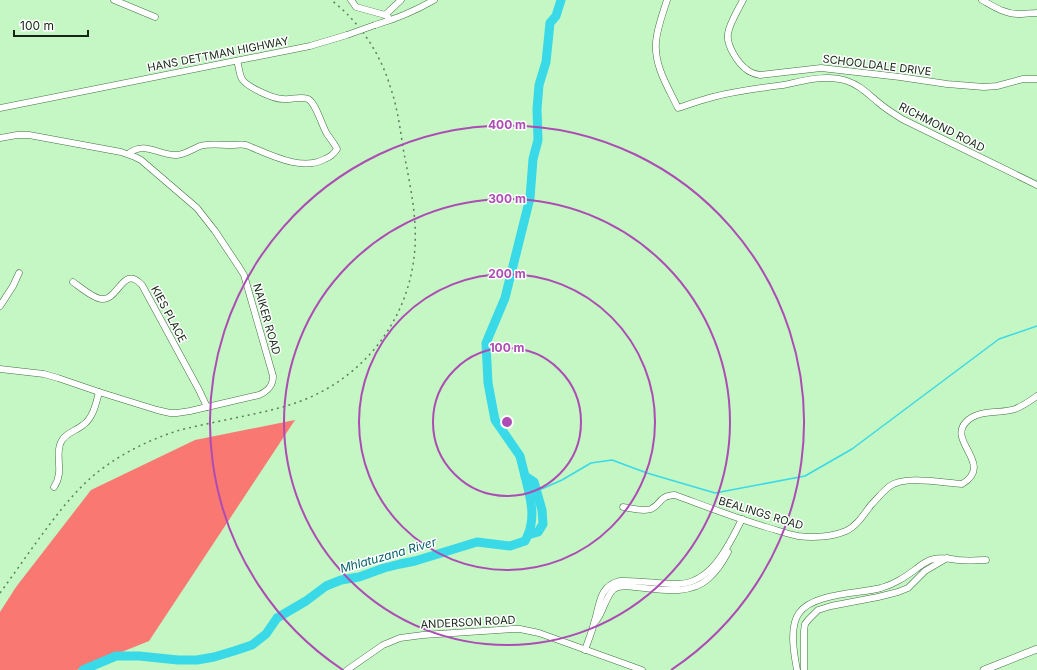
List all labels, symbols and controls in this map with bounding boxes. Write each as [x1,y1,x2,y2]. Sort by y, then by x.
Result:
scale bar [14,12,88,38]
text: 100 m [20,18,54,33]
street label: HANS DETTMAN HIGHWAY [146,33,290,75]
street label: SCHOOLDALE DRIVE [822,51,932,79]
street label: RICHMOND ROAD [897,99,987,155]
text: 400 m [488,117,526,132]
text: 300 m [488,191,526,206]
text: 200 m [488,266,526,281]
street label: NAIKER ROAD [250,282,284,356]
street label: KIES PLACE [148,283,190,345]
text: 100 m [489,340,525,355]
centre of rings [500,415,514,429]
street label: BEALINGS ROAD [717,493,805,533]
water label: Mhlatuzana River [338,534,438,576]
street label: ANDERSON ROAD [420,613,516,631]

